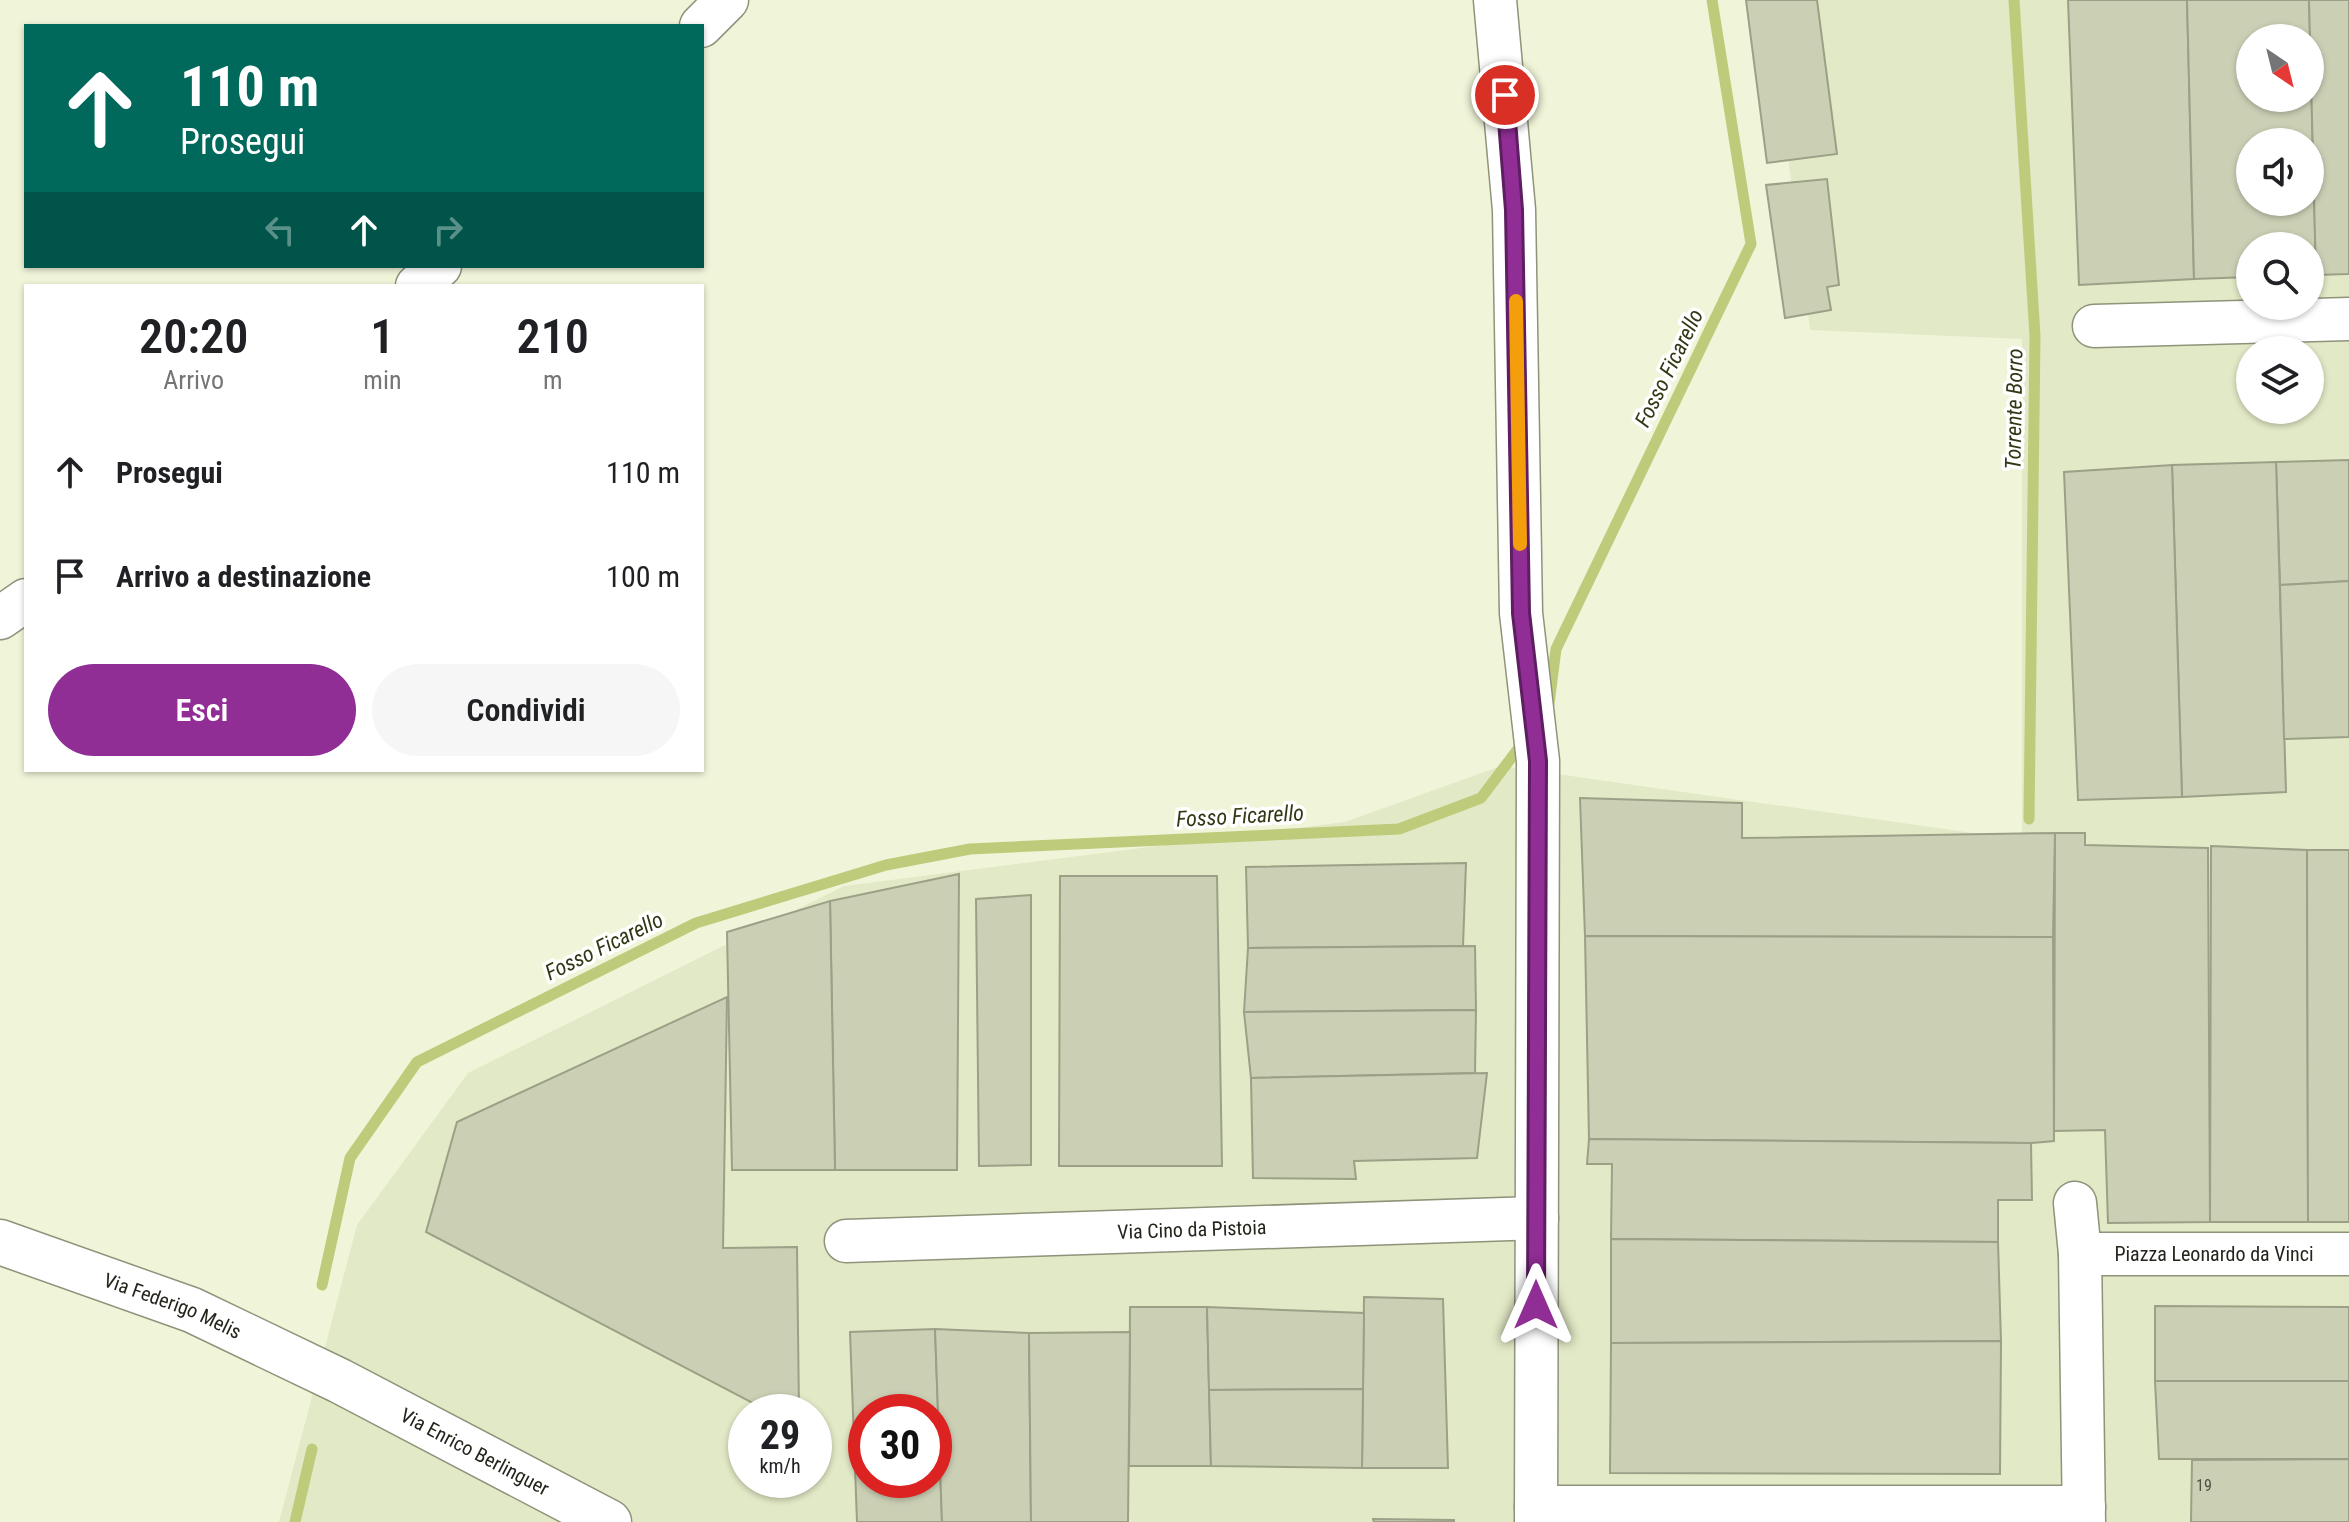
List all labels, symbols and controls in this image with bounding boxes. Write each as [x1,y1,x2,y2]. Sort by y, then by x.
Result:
north arrow [2236,24,2324,112]
map controls [2236,24,2324,424]
text: 110 m [180,54,319,120]
icon: ahead [48,56,152,160]
pin [1471,61,1539,129]
icon: arrive [1483,73,1527,117]
text: Prosegui [180,121,305,163]
button: sound [2236,128,2324,216]
icon: left [258,208,302,252]
icon: ahead [342,208,386,252]
icon: right [426,208,470,252]
button: search [2236,232,2324,320]
water label: Fosso Ficarello [1630,305,1708,431]
text: 20:20 [139,308,248,365]
text: 1 [370,308,394,365]
text: 210 [517,308,589,365]
button: layers [2236,336,2324,424]
water label: Torrente Borro [2000,348,2028,470]
text: Arrivo [163,365,224,395]
text: min [363,365,401,395]
text: m [543,365,563,395]
icon: ahead [48,450,92,494]
text: Prosegui [116,455,223,490]
text: 110 m [606,455,680,490]
icon: arrive [48,554,92,598]
text: Arrivo a destinazione [116,559,371,594]
text: 100 m [606,559,680,594]
button: Esci [48,664,356,756]
button: Condividi [372,664,680,756]
water label: Fosso Ficarello [1175,800,1305,832]
water label: Fosso Ficarello [541,907,667,985]
street label: Via Cino da Pistoia [1117,1215,1267,1244]
street label: Piazza Leonardo da Vinci [2114,1242,2314,1266]
position arrow [1494,1263,1578,1347]
street label: Via Federigo Melis [101,1268,245,1344]
speed limit sign: 30 [848,1394,952,1498]
street label: Via Enrico Berlinguer [396,1403,553,1500]
text: 29 [760,1412,800,1459]
text: km/h [759,1454,801,1478]
house number: 19 [2196,1476,2212,1495]

